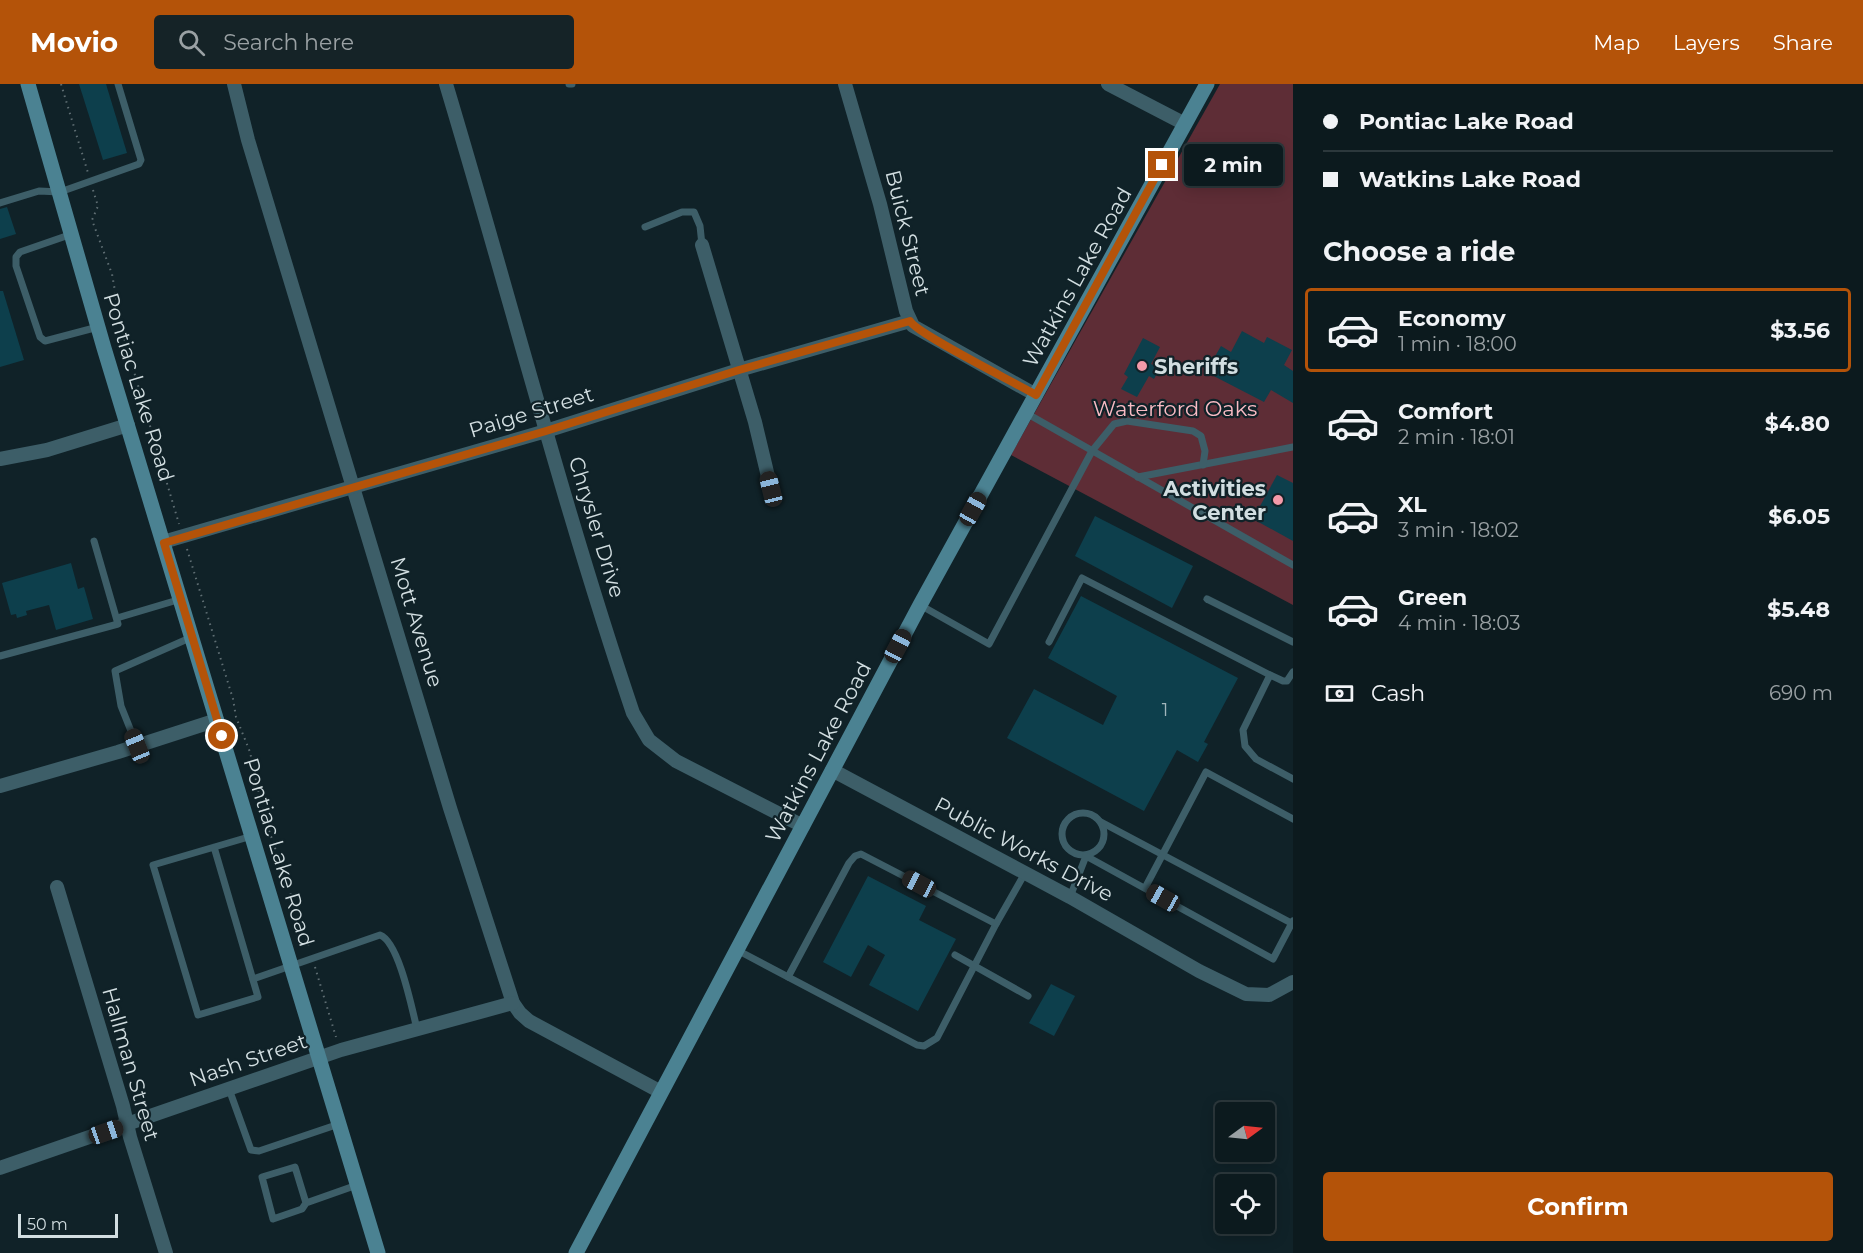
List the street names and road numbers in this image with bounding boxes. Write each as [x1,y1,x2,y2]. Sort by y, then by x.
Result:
street label: Buick Street [880,167,936,299]
street label: Watkins Lake Road [1017,183,1137,371]
street label: Pontiac Lake Road [98,290,180,484]
street label: Paige Street [466,381,596,443]
street label: Chrysler Drive [564,453,630,601]
street label: Mott Avenue [385,554,449,690]
street label: Watkins Lake Road [760,657,876,847]
street label: Pontiac Lake Road [238,755,320,949]
street label: Public Works Drive [930,791,1118,907]
street label: Hallman Street [97,984,165,1144]
street label: Nash Street [186,1028,310,1092]

